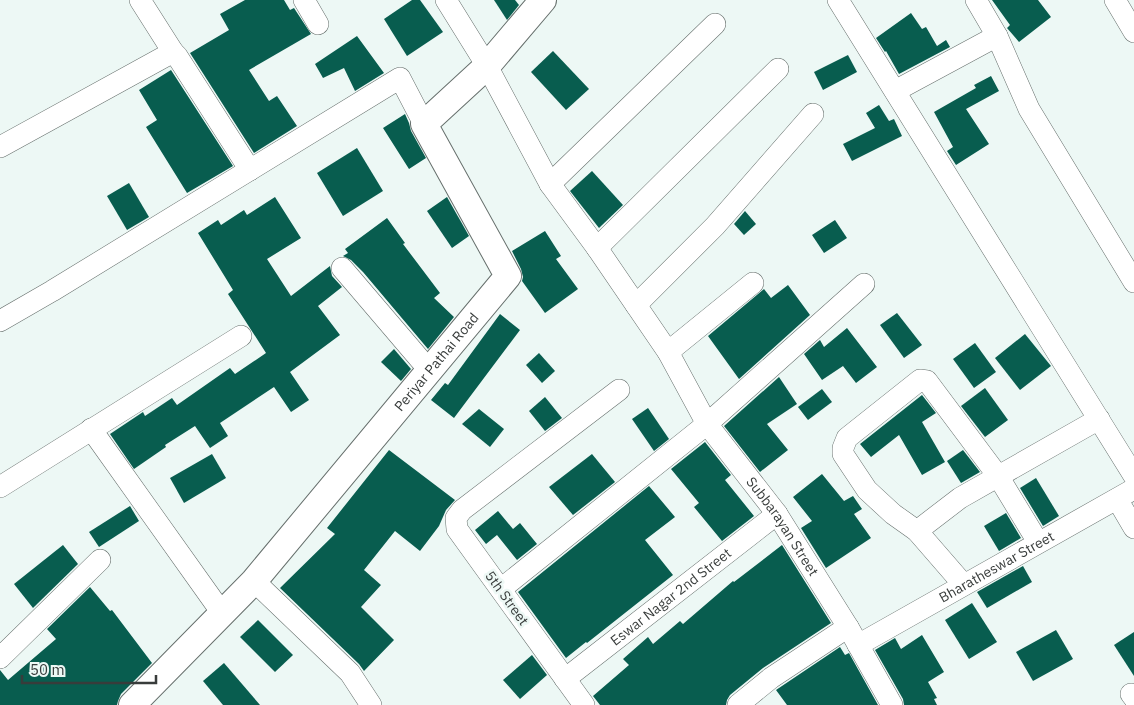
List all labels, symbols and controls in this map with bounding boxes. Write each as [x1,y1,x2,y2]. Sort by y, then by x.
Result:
street label: Periyar Pathai Road [390,309,483,415]
street label: Subbarayan Street [742,473,823,579]
street label: Bharatheswar Street [936,527,1057,606]
street label: Eswar Nagar 2nd Street [607,544,735,649]
street label: 5th Street [481,567,533,629]
scale bar [22,652,156,684]
text: 50 m [30,660,65,679]

